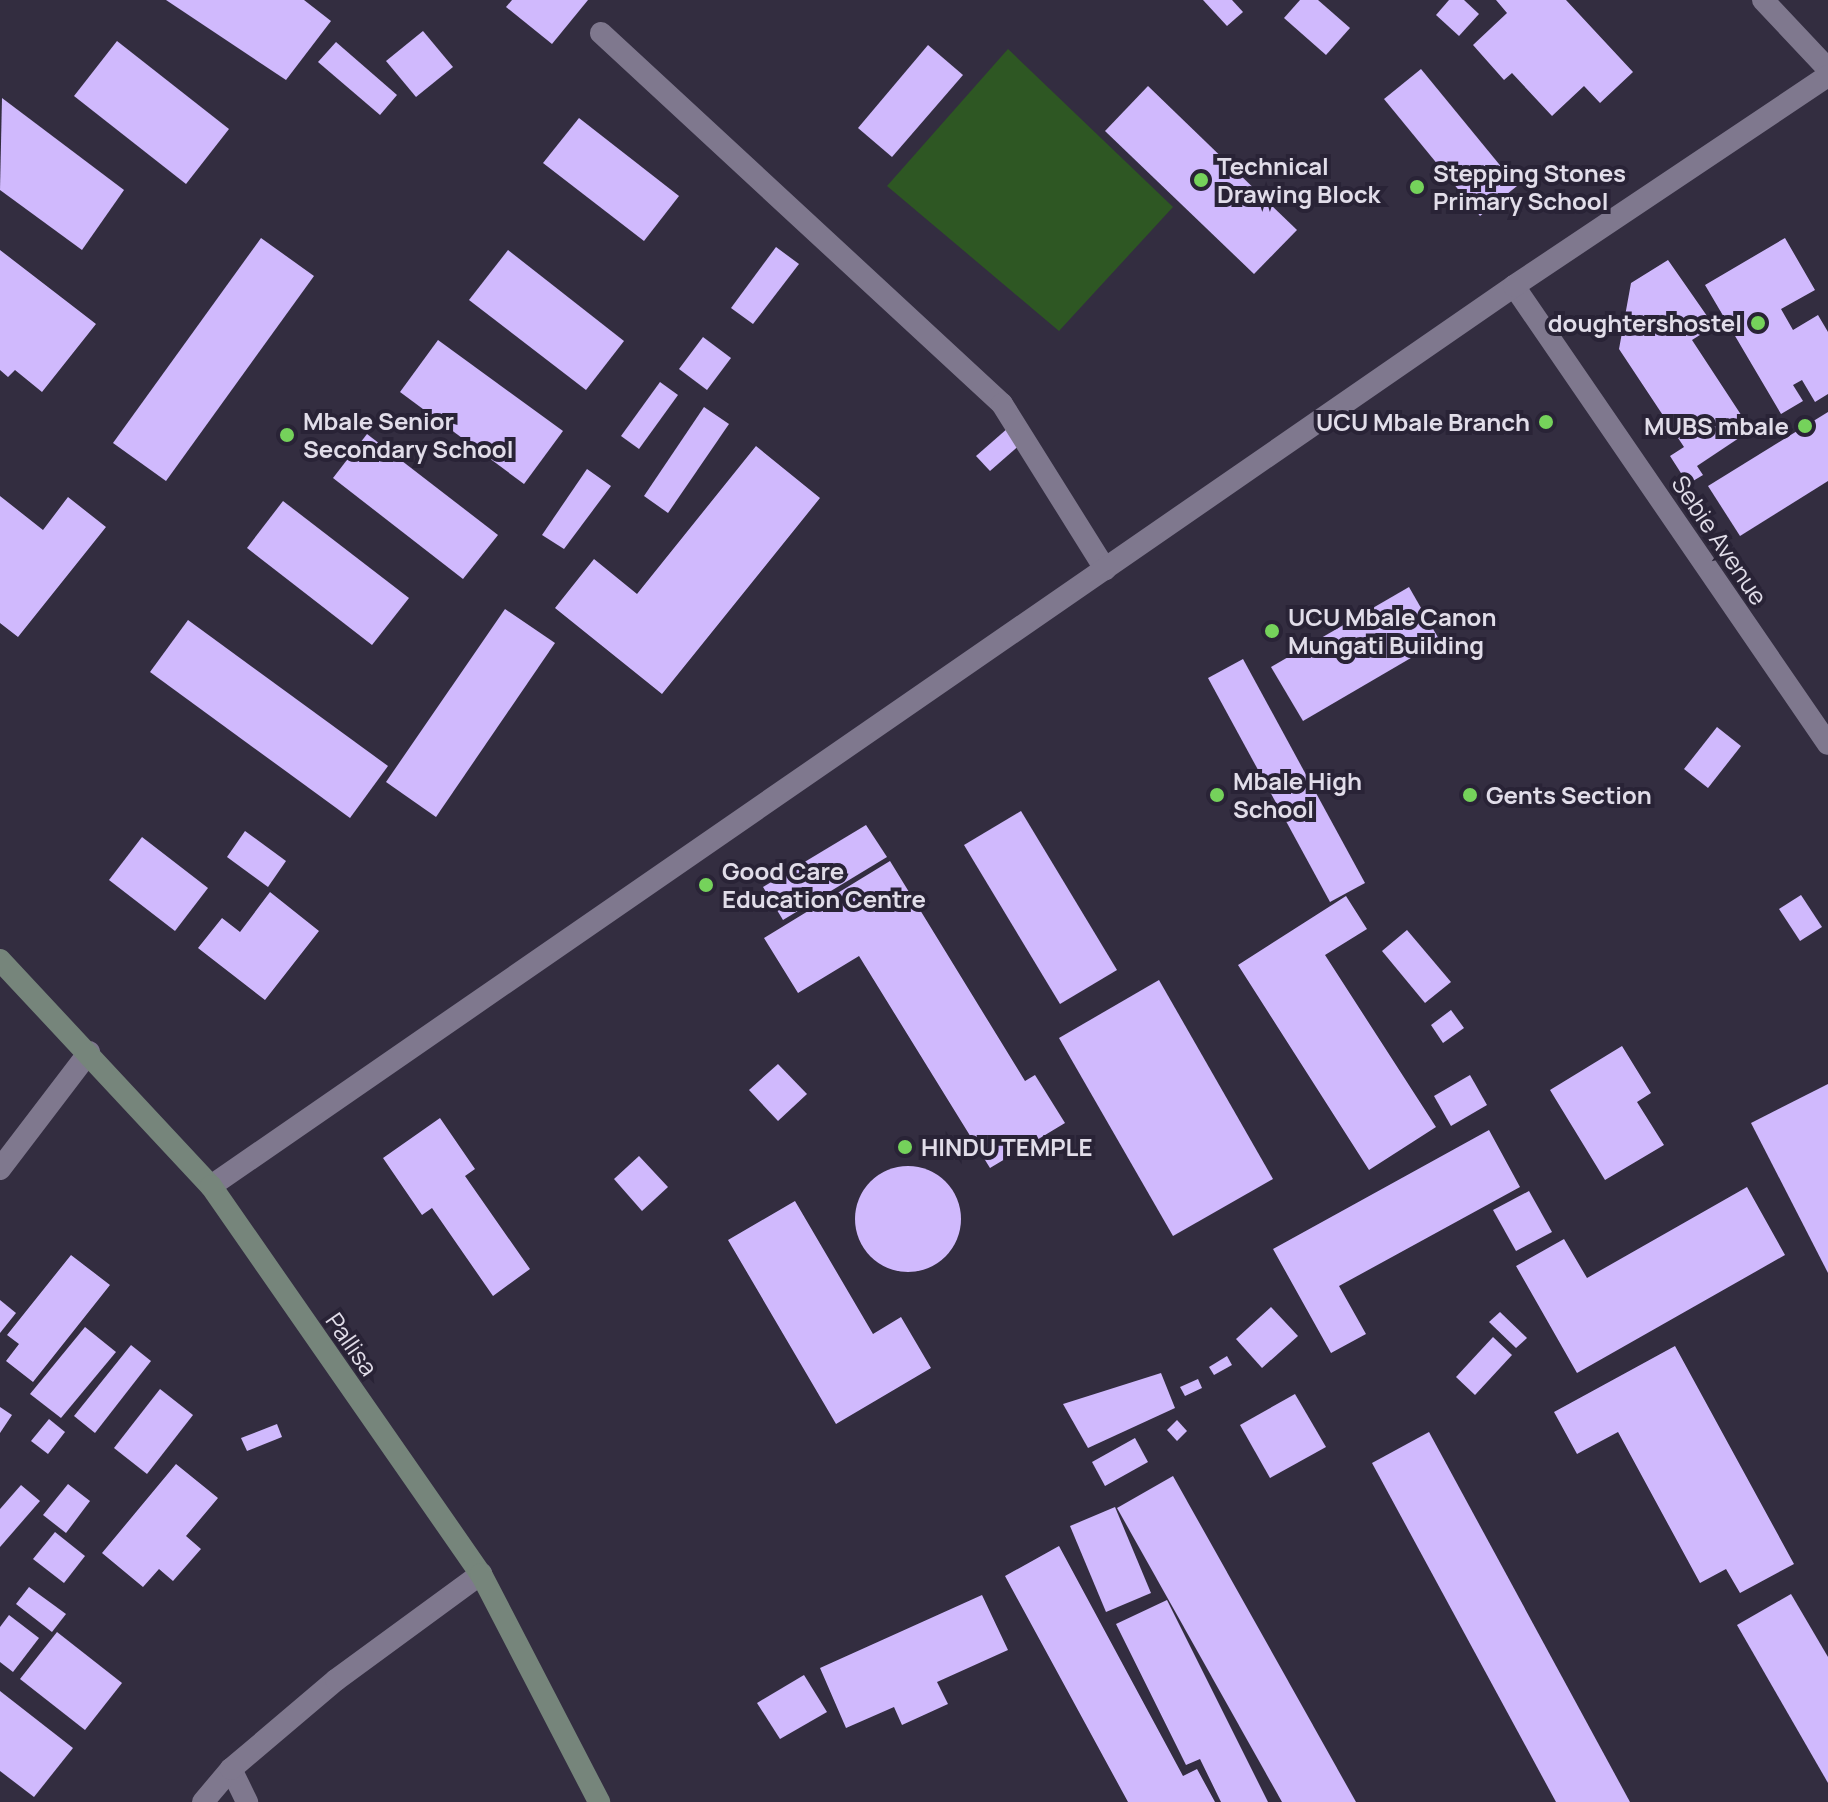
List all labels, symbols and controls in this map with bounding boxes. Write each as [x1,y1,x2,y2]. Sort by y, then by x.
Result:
place label: Technical Drawing Block [1217,152,1380,208]
place label: Stepping Stones Primary School [1433,159,1626,215]
marker: Technical Drawing Block [1192,171,1210,189]
marker: Stepping Stones Primary School [1408,178,1426,196]
place label: doughtershostel [1548,309,1742,337]
marker: doughtershostel [1749,314,1767,332]
place label: Mbale Senior Secondary School [303,407,513,463]
place label: UCU Mbale Branch [1316,408,1530,436]
place label: MUBS mbale [1644,412,1789,440]
marker: UCU Mbale Branch [1537,413,1555,431]
marker: MUBS mbale [1796,417,1814,435]
marker: Mbale Senior Secondary School [278,426,296,444]
street label: Sebie Avenue [1666,470,1774,610]
place label: UCU Mbale Canon Mungati Building [1288,603,1496,659]
marker: UCU Mbale Canon Mungati Building [1263,622,1281,640]
place label: Mbale High School [1233,767,1362,823]
place label: Gents Section [1486,781,1652,809]
marker: Mbale High School [1208,786,1226,804]
marker: Gents Section [1461,786,1479,804]
place label: Good Care Education Centre [722,857,926,913]
marker: Good Care Education Centre [697,876,715,894]
place label: HINDU TEMPLE [921,1133,1092,1161]
marker: HINDU TEMPLE [896,1138,914,1156]
street label: Pallisa [320,1307,384,1381]

